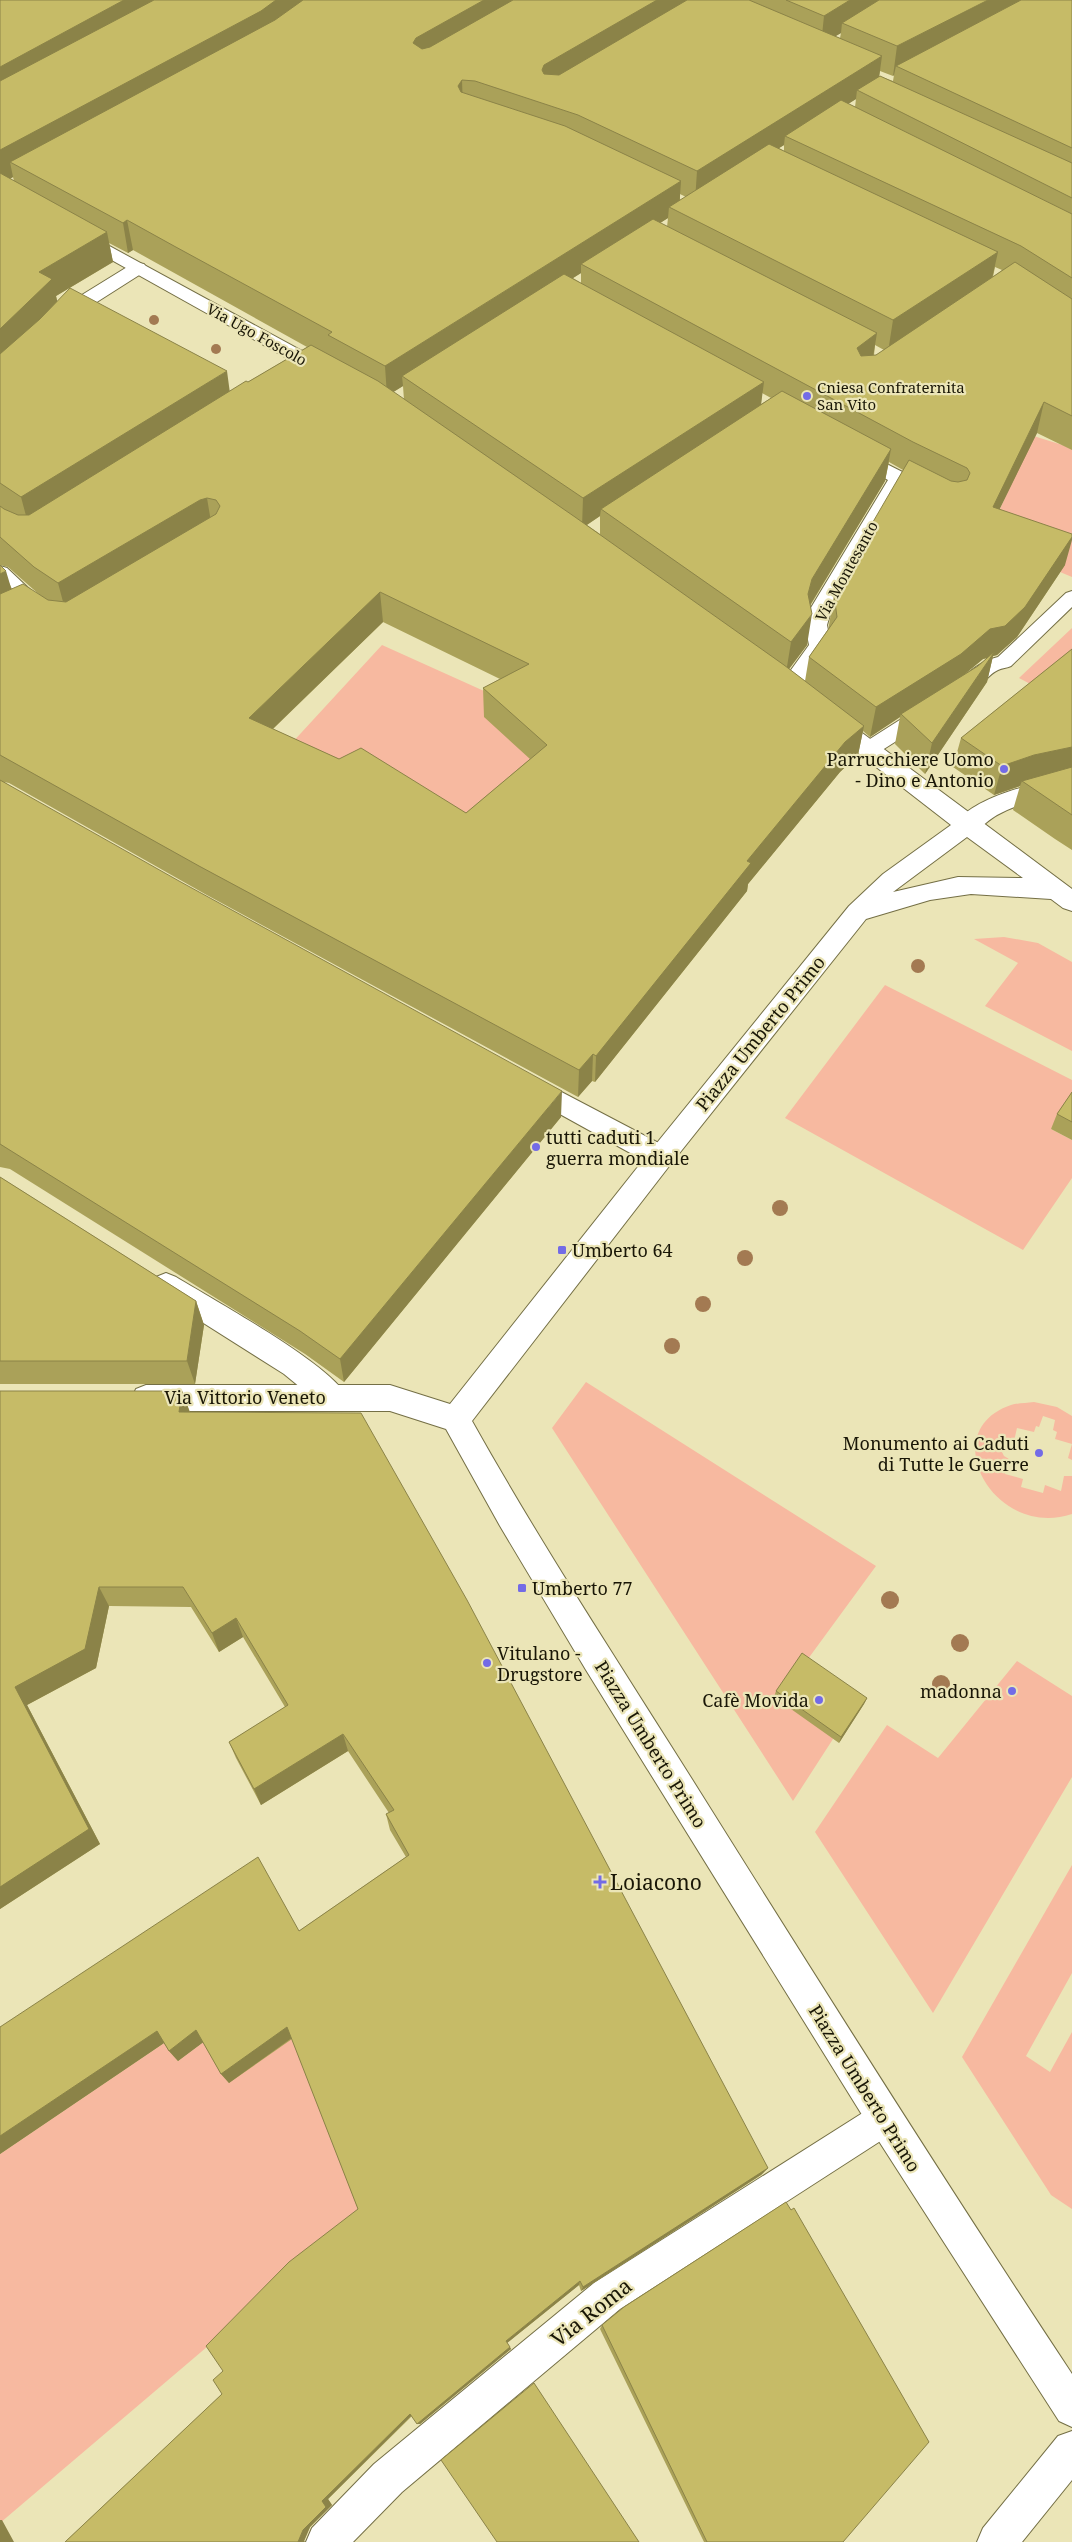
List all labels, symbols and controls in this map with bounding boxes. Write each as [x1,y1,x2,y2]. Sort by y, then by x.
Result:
street label: Via Ugo Foscolo [203,298,311,370]
place label: Cniesa Confraternita San Vito [817,377,965,414]
marker: Cniesa Confraternita San Vito [801,390,813,402]
street label: Via Montesanto [810,517,882,625]
place label: Parrucchiere Uomo - Dino e Antonio [827,747,994,792]
marker: Parrucchiere Uomo - Dino e Antonio [998,763,1010,775]
street label: Piazza Umberto Primo [690,950,830,1116]
place label: tutti caduti 1 guerra mondiale [546,1125,689,1170]
marker: tutti caduti 1 guerra mondiale [530,1141,542,1153]
place label: Umberto 64 [572,1238,673,1262]
marker: Umberto 64 [556,1244,568,1256]
street label: Via Vittorio Veneto [164,1385,326,1409]
place label: Monumento ai Caduti di Tutte le Guerre [843,1431,1029,1476]
marker: Monumento ai Caduti di Tutte le Guerre [1033,1447,1045,1459]
place label: Umberto 77 [532,1576,633,1600]
marker: Umberto 77 [516,1582,528,1594]
place label: Vitulano - Drugstore [497,1641,583,1686]
street label: Piazza Umberto Primo [590,1656,712,1832]
marker: Vitulano - Drugstore [481,1657,493,1669]
place label: madonna [920,1679,1002,1703]
marker: madonna [1006,1685,1018,1697]
place label: Cafè Movida [702,1688,809,1712]
marker: Cafè Movida [813,1694,825,1706]
place label: Loiacono [610,1868,702,1896]
marker: Loiacono [594,1876,606,1888]
street label: Piazza Umberto Primo [804,2000,926,2176]
street label: Via Roma [545,2271,637,2353]

